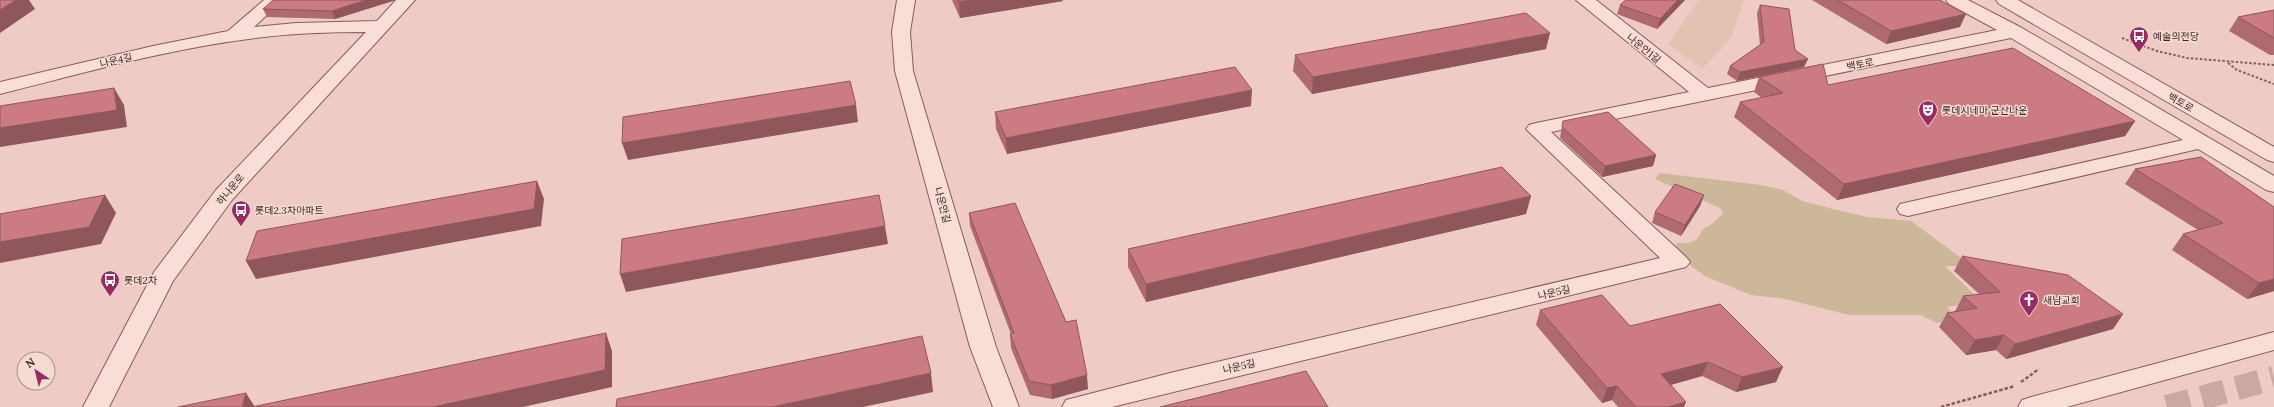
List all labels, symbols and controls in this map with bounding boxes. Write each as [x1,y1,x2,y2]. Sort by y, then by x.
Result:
bus stop icon: 예술의전당 [2128,25,2150,53]
place label: 예술의전당 [2153,30,2199,43]
street label: 나운안1길 [1624,31,1663,66]
street label: 나운4길 [99,50,134,71]
street label: 백토로 [1845,55,1875,74]
street label: 백토로 [2166,90,2196,115]
theatre icon: 롯데시네마 군산나운 [1917,99,1939,127]
place label: 롯데시네마 군산나운 [1942,104,2027,117]
street label: 하나운로 [214,171,247,208]
street label: 나운안길 [931,186,954,225]
bus stop icon: 롯데2.3차아파트 [230,199,252,227]
place label: 롯데2.3차아파트 [255,204,324,217]
bus stop icon: 롯데2차 [99,269,121,297]
place label: 롯데2차 [124,274,158,287]
street label: 나운5길 [1537,282,1572,303]
church icon: 새남교회 [2018,289,2040,317]
place label: 새남교회 [2043,294,2080,307]
north arrow [16,351,56,391]
text: N [23,354,38,371]
street label: 나운5길 [1222,356,1257,377]

